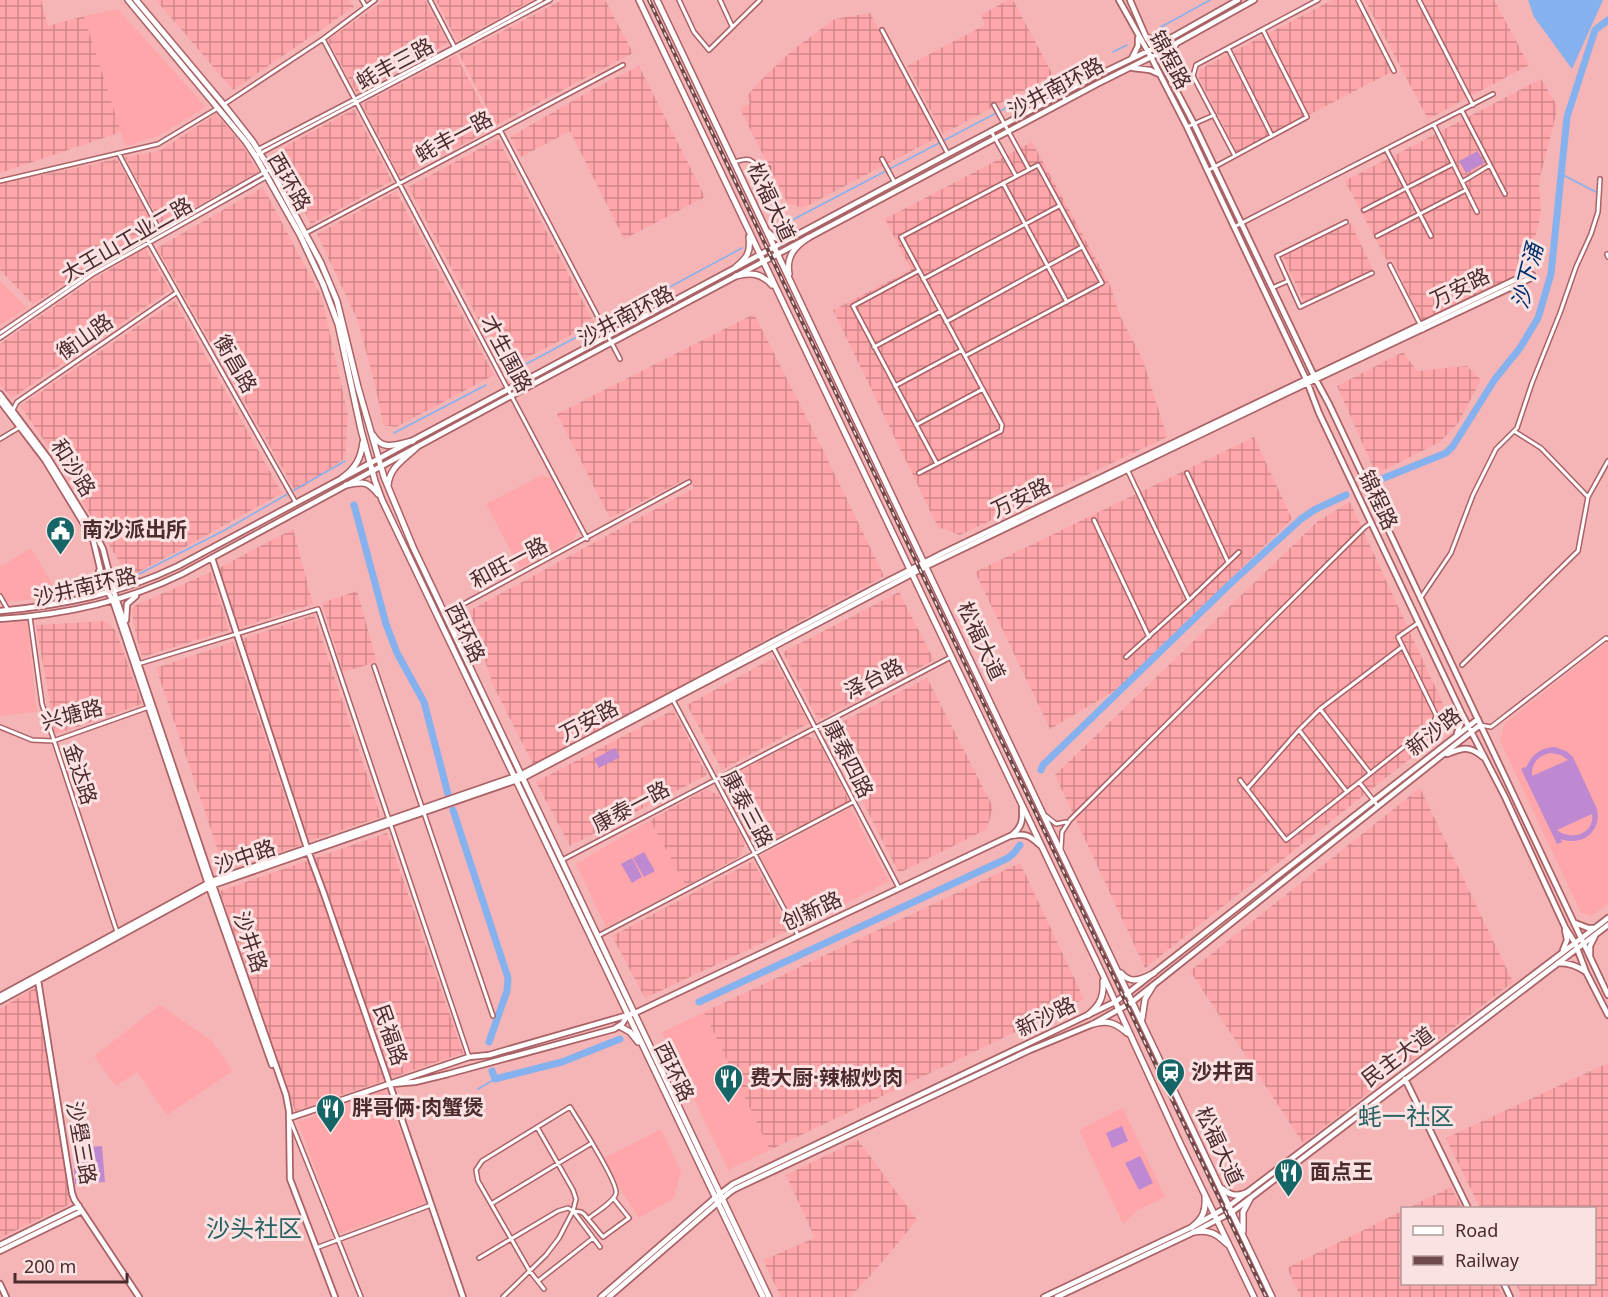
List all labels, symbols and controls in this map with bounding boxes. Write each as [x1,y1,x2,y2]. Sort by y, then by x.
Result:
street label: 锦程路 [1144,25,1198,94]
street label: 蚝丰三路 [351,31,438,95]
street label: 沙井南环路 [1003,50,1108,124]
street label: 蚝丰一路 [410,104,497,168]
street label: 西环路 [262,147,318,216]
street label: 松福大道 [741,158,802,246]
street label: 大王山工业二路 [56,190,197,288]
water label: 沙下涌 [1503,237,1549,311]
street label: 万安路 [1425,261,1494,313]
street label: 沙井南环路 [573,278,678,352]
street label: 衡山路 [51,307,118,366]
street label: 才生围路 [475,310,539,397]
street label: 衡昌路 [208,329,264,398]
street label: 和沙路 [45,433,102,502]
street label: 锦程路 [1353,465,1405,534]
street label: 万安路 [986,471,1055,523]
public building icon: 南沙派出所 [45,514,77,556]
place label: 南沙派出所 [82,515,187,543]
street label: 和旺一路 [465,530,552,594]
street label: 沙井南环路 [30,561,139,611]
street label: 松福大道 [951,597,1012,685]
street label: 西环路 [440,598,492,667]
street label: 泽台路 [839,651,908,705]
street label: 兴塘路 [38,692,106,736]
street label: 万安路 [554,693,623,747]
street label: 新沙路 [1400,701,1467,762]
street label: 康泰四路 [817,715,880,802]
street label: 金达路 [58,739,104,808]
street label: 康泰三路 [716,765,780,852]
street label: 康泰一路 [587,774,674,838]
street label: 沙中路 [210,833,279,880]
street label: 创新路 [777,884,846,936]
street label: 沙井路 [227,907,274,976]
street label: 新沙路 [1011,990,1080,1042]
street label: 民福路 [367,1000,414,1069]
street label: 民主大道 [1355,1020,1439,1093]
street label: 西环路 [649,1037,701,1106]
station icon: 沙井西 [1154,1056,1186,1098]
place label: 沙井西 [1191,1057,1254,1085]
restaurant icon: 费大厨·辣椒炒肉 [713,1062,745,1104]
place label: 费大厨·辣椒炒肉 [750,1063,903,1091]
restaurant icon: 胖哥俩·肉蟹煲 [315,1092,347,1134]
place label: 胖哥俩·肉蟹煲 [352,1093,484,1121]
street label: 沙壆三路 [61,1099,103,1187]
district label: 蚝一社区 [1358,1099,1454,1132]
street label: 松福大道 [1189,1102,1250,1190]
restaurant icon: 面点王 [1273,1156,1305,1198]
place label: 面点王 [1310,1157,1373,1185]
legend [1401,1207,1596,1285]
district label: 沙头社区 [206,1211,302,1244]
text: Road [1455,1218,1498,1242]
scale bar [15,1246,128,1284]
text: Railway [1455,1248,1520,1272]
text: 200 m [24,1254,76,1278]

